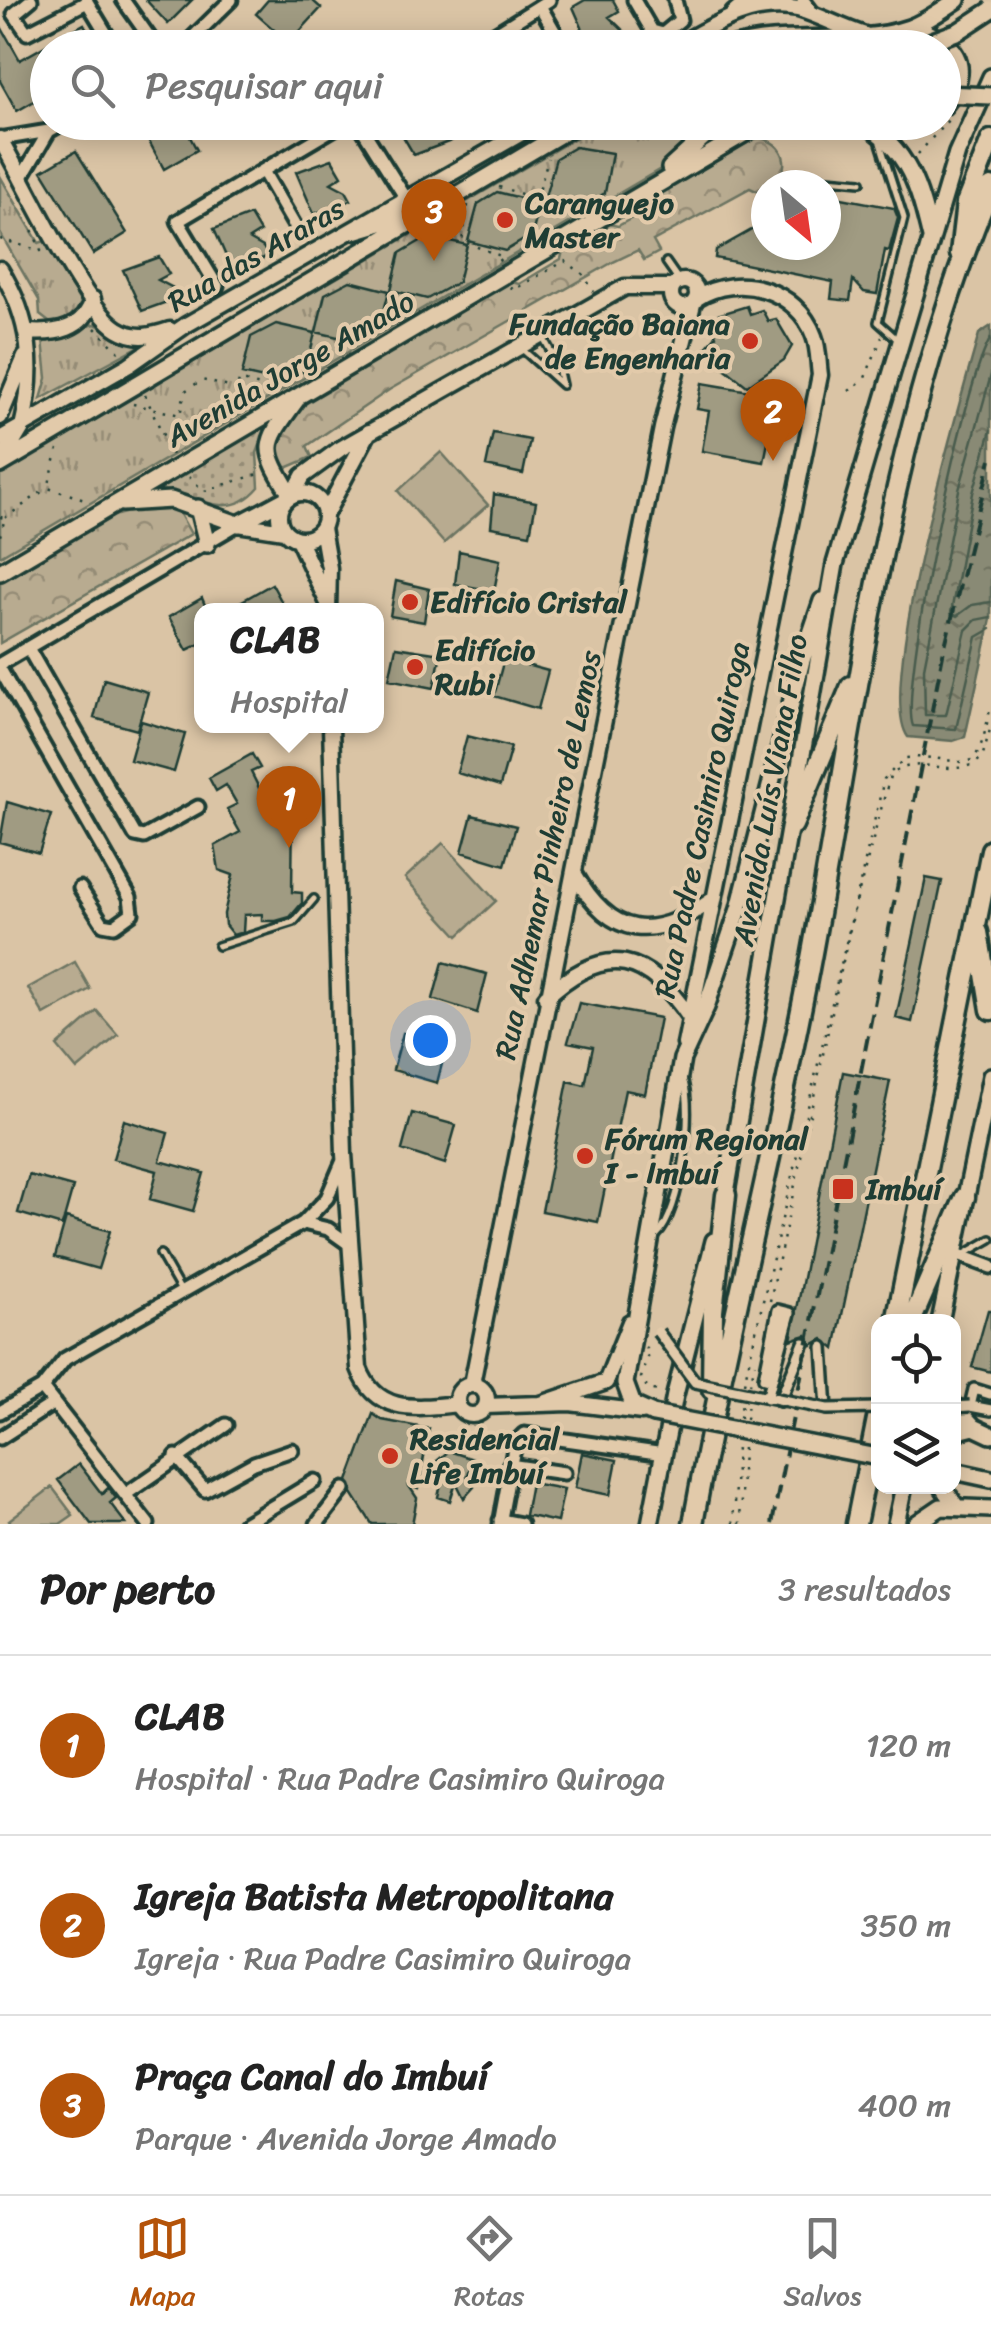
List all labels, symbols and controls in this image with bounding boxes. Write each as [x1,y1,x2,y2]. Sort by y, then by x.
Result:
search box [30,30,961,140]
text: Pesquisar aqui [145,52,383,119]
icon: search [65,58,120,113]
north arrow [751,170,841,260]
place label: Caranguejo Master [524,176,675,264]
pin: 3 [402,178,466,261]
street label: Rua das Araras [157,182,355,328]
marker: Caranguejo Master [494,209,516,231]
street label: Avenida Jorge Amado [154,275,425,463]
place label: Fundação Baiana de Engenharia [508,297,731,385]
marker: Fundação Baiana de Engenharia [739,330,761,352]
pin: 2 [740,378,806,461]
place label: Edifício Cristal [430,575,628,629]
marker: Edifício Cristal [399,591,421,613]
popup [194,603,384,733]
text: CLAB [230,606,321,673]
place label: Edifício Rubi [434,623,535,711]
street label: Avenida Luís Viana Filho [716,630,824,951]
street label: Rua Padre Casimiro Quiroga [638,637,766,1003]
street label: Rua Adhemar Pinheiro de Lemos [478,645,618,1065]
marker: Edifício Rubi [404,656,426,678]
text: Hospital [230,673,348,730]
pin: 1 [256,766,322,848]
your location [405,1015,456,1066]
place label: Fórum Regional I - Imbuí [603,1112,809,1200]
marker: Fórum Regional I - Imbuí [574,1145,596,1167]
place label: Imbuí [864,1162,945,1216]
marker: Imbuí [830,1176,856,1202]
map controls [871,1314,961,1494]
button: locate [871,1314,961,1404]
button: layers [871,1404,961,1494]
place label: Residencial Life Imbuí [409,1412,561,1500]
marker: Residencial Life Imbuí [379,1445,401,1467]
text: Por perto [40,1552,215,1626]
text: 3 resultados [778,1561,951,1618]
text: CLAB [135,1683,226,1750]
text: 1 [66,1717,79,1774]
text: 120 m [866,1717,951,1774]
text: Hospital · Rua Padre Casimiro Quiroga [135,1750,665,1807]
text: Igreja Batista Metropolitana [135,1863,613,1930]
text: 2 [63,1897,82,1954]
text: 350 m [861,1897,951,1954]
text: Igreja · Rua Padre Casimiro Quiroga [135,1930,631,1987]
text: Praça Canal do Imbuí [135,2043,488,2110]
text: 3 [64,2077,81,2134]
text: 400 m [858,2077,951,2134]
text: Parque · Avenida Jorge Amado [135,2110,557,2167]
tab: Mapa [129,2211,195,2320]
tab: Rotas [454,2211,524,2320]
tab: Salvos [783,2211,862,2320]

